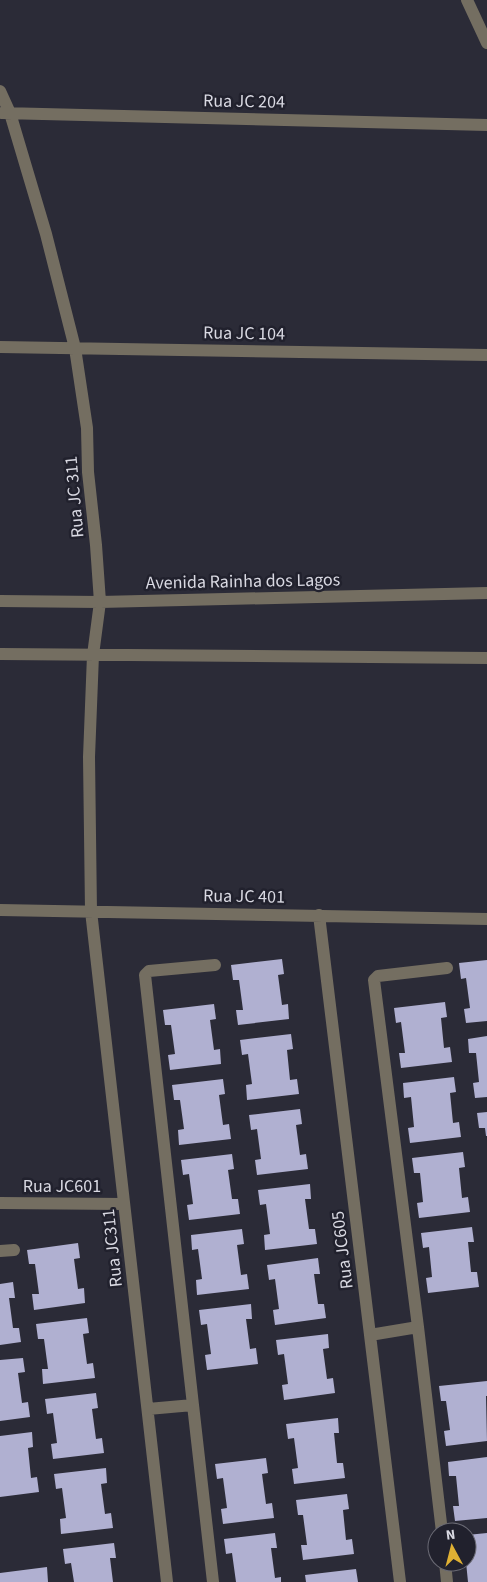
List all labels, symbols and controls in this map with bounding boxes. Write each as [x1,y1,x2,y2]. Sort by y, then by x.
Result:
street label: Rua JC 204 [203,88,285,115]
street label: Rua JC 104 [203,320,285,347]
street label: Rua JC 311 [58,455,91,539]
street label: Avenida Rainha dos Lagos [146,567,341,596]
street label: Rua JC 401 [203,883,285,910]
street label: Rua JC601 [23,1174,101,1199]
street label: Rua JC311 [96,1208,129,1288]
street label: Rua JC605 [325,1209,360,1290]
north arrow [427,1522,477,1572]
text: N [445,1525,456,1546]

